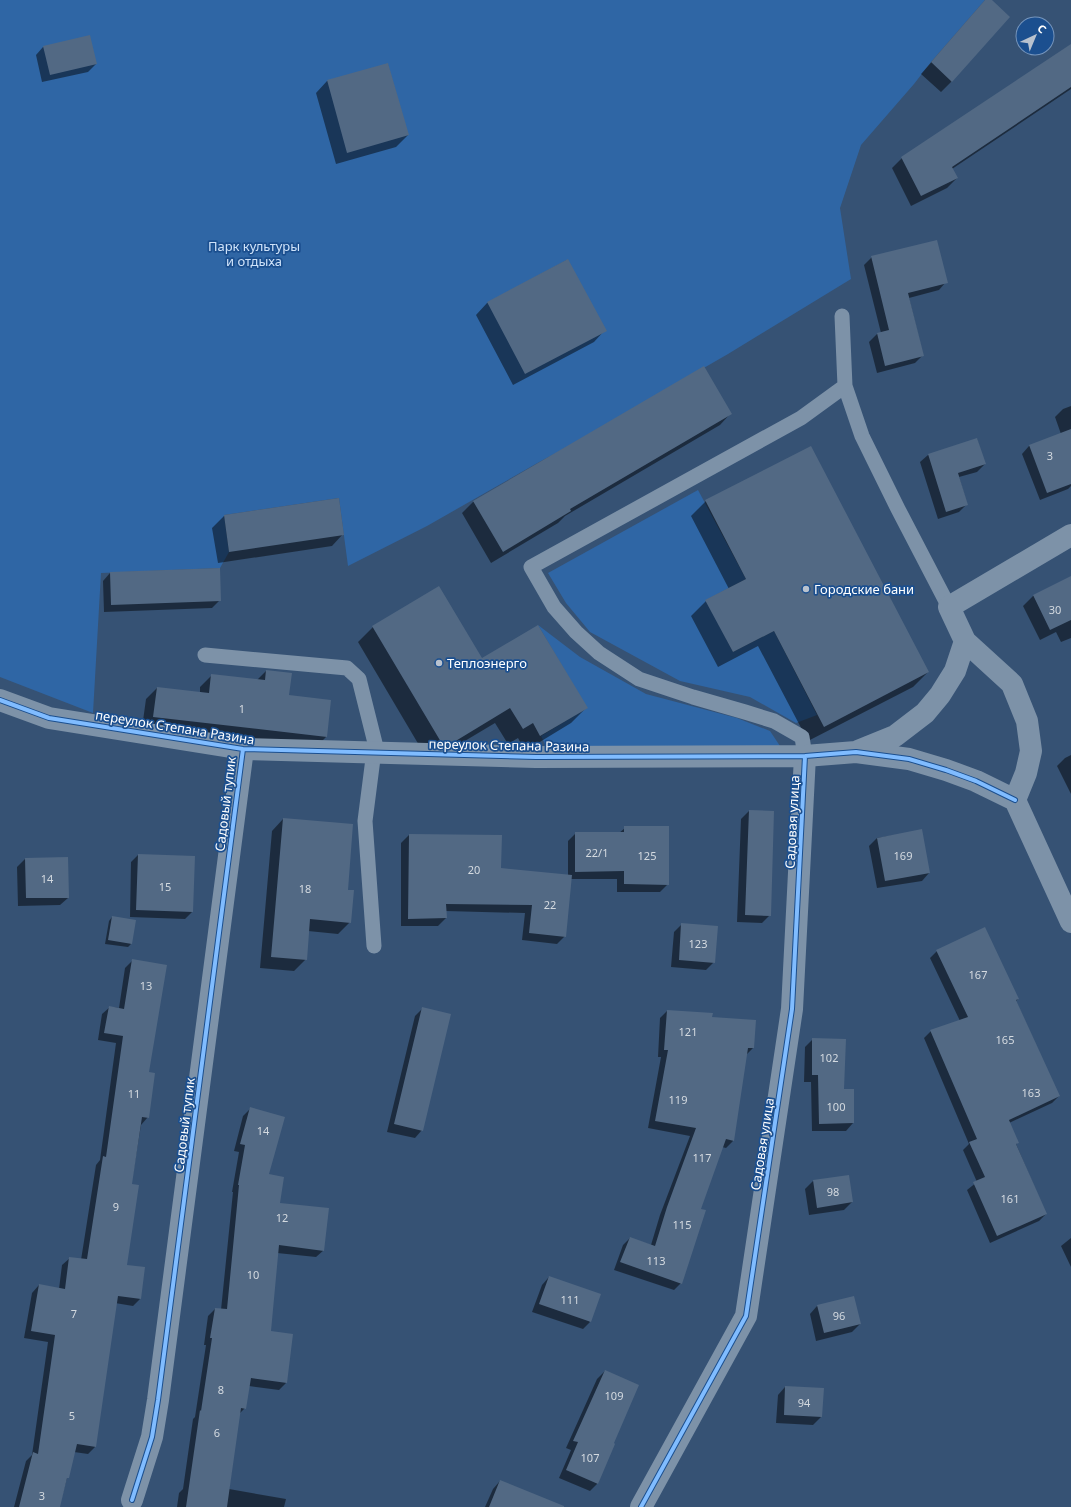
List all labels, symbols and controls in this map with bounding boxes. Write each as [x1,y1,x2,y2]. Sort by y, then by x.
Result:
north arrow [1015,16,1055,56]
text: С [1035,21,1050,36]
park label: Парк культуры и отдыха [208,237,300,270]
house number: 3 [1047,448,1053,463]
place label: Городские бани [814,580,914,598]
marker: Городские бани [801,584,811,594]
house number: 30 [1049,602,1061,617]
place label: Теплоэнерго [447,654,527,672]
marker: Теплоэнерго [434,658,444,668]
house number: 1 [239,701,245,716]
street label: переулок Степана Разина [94,706,256,748]
street label: переулок Степана Разина [428,735,590,755]
street label: Садовый тупик [210,756,240,852]
street label: Садовая улица [781,775,803,869]
house number: 22/1 [586,845,608,860]
house number: 125 [638,848,656,863]
house number: 169 [894,848,912,863]
house number: 20 [468,862,480,877]
house number: 14 [41,871,54,886]
house number: 15 [159,879,171,894]
house number: 18 [299,881,311,896]
house number: 22 [544,897,556,912]
house number: 123 [689,936,707,951]
house number: 167 [969,967,987,982]
house number: 13 [140,978,152,993]
house number: 121 [679,1024,697,1039]
house number: 165 [996,1032,1014,1047]
house number: 102 [820,1050,838,1065]
street label: Садовый тупик [169,1077,199,1173]
house number: 163 [1022,1085,1040,1100]
house number: 11 [128,1086,140,1101]
house number: 119 [669,1092,687,1107]
street label: Садовая улица [746,1096,778,1192]
house number: 100 [827,1099,845,1114]
house number: 14 [257,1123,270,1138]
house number: 117 [693,1150,711,1165]
house number: 98 [827,1184,839,1199]
house number: 161 [1001,1191,1019,1206]
house number: 9 [113,1199,119,1214]
house number: 12 [276,1210,288,1225]
house number: 115 [673,1217,691,1232]
house number: 113 [647,1253,665,1268]
house number: 10 [247,1267,259,1282]
house number: 111 [561,1292,579,1307]
house number: 7 [71,1306,77,1321]
house number: 96 [833,1308,845,1323]
house number: 8 [218,1382,224,1397]
house number: 109 [605,1388,623,1403]
house number: 94 [798,1395,811,1410]
house number: 5 [69,1408,75,1423]
house number: 6 [214,1425,220,1440]
house number: 107 [581,1450,599,1465]
house number: 3 [39,1488,45,1503]

